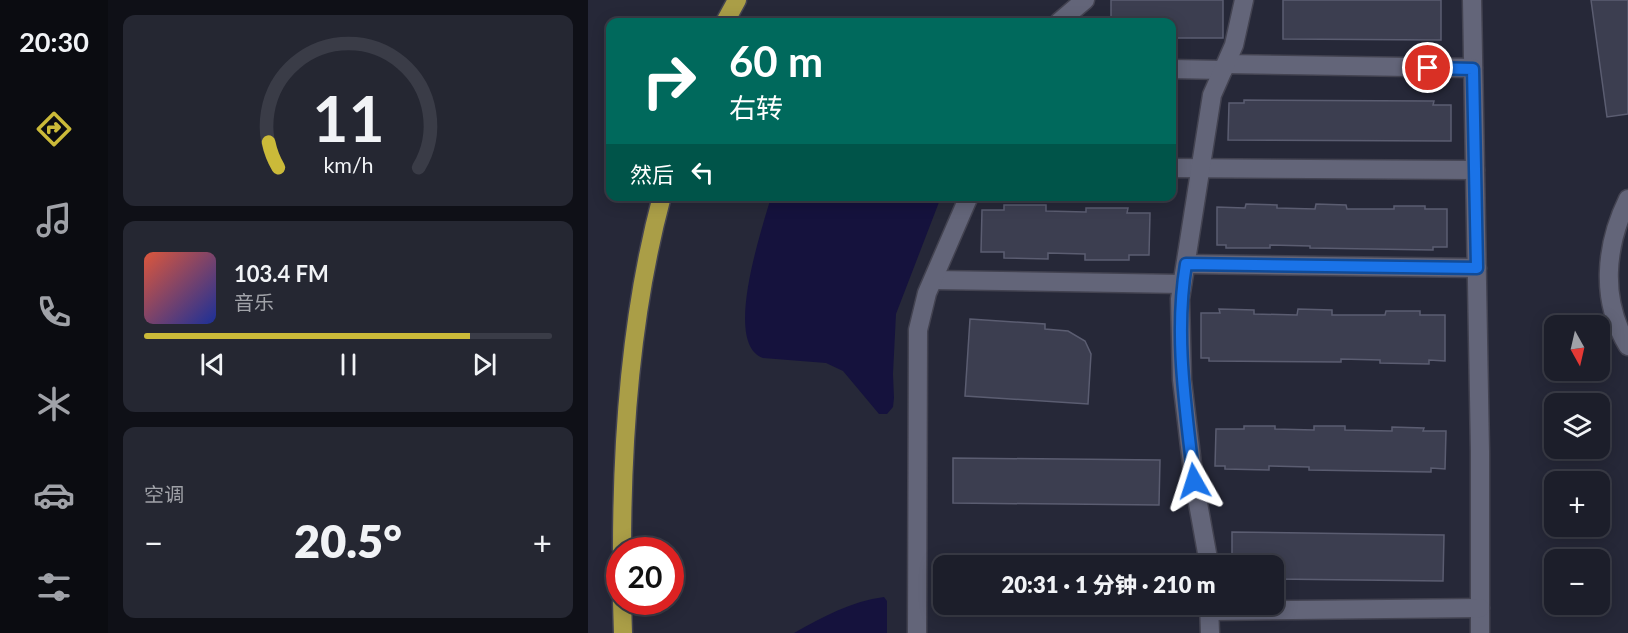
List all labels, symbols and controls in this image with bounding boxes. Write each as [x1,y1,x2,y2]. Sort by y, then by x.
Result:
text: 20:30 [19,25,89,58]
text: 60 m [729,36,823,86]
icon: right [630,42,708,120]
pin [1402,42,1453,93]
icon: arrive [1411,51,1444,84]
text: 11 [312,80,384,155]
text: 右转 [729,91,783,124]
icon: directions [33,108,75,150]
text: km/h [323,152,373,178]
icon: left [686,156,719,189]
text: 然后 [630,161,674,188]
icon: music [33,199,75,241]
text: 103.4 FM [234,260,329,287]
text: 音乐 [234,290,274,314]
icon: phone [33,291,75,333]
north arrow [1544,315,1610,381]
map controls [1544,315,1610,615]
icon: previous [196,348,229,381]
icon: pause [332,348,365,381]
icon: next [468,348,501,381]
icon: climate [33,383,75,425]
button: layers [1544,393,1610,459]
position arrow [1162,449,1226,513]
button: + [1544,471,1610,537]
icon: car [33,474,75,516]
text: 空调 [144,482,184,506]
text: 20.5° [294,514,402,568]
text: − [144,522,163,562]
text: + [533,522,552,562]
speed limit sign: 20 [606,537,684,615]
button: − [1544,549,1610,615]
icon: filters [33,566,75,608]
text: 20:31 · 1 分钟 · 210 m [1002,571,1215,598]

